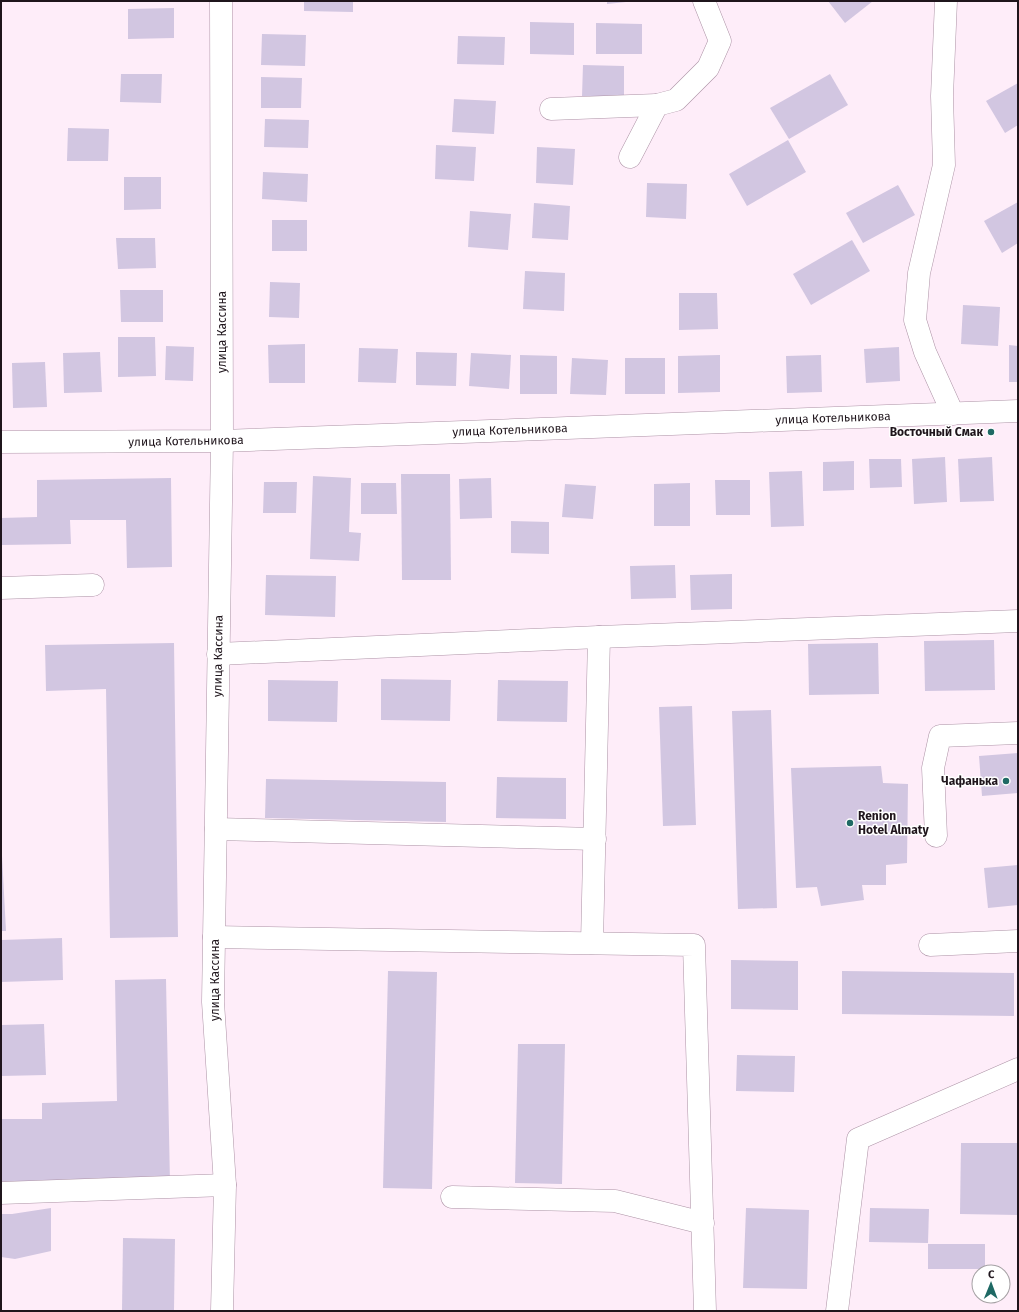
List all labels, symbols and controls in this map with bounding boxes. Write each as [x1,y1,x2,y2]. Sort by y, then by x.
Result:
street label: улица Кассина [215,291,229,373]
street label: улица Котельникова [775,409,891,427]
street label: улица Котельникова [452,421,568,439]
place label: Восточный Смак [890,425,983,439]
marker: Восточный Смак [986,427,996,437]
street label: улица Котельникова [128,433,244,449]
street label: улица Кассина [210,615,226,697]
place label: Чафанька [941,774,998,788]
marker: Чафанька [1001,776,1011,786]
place label: Renion Hotel Almaty [858,809,929,837]
marker: Renion Hotel Almaty [845,818,855,828]
street label: улица Кассина [208,939,222,1021]
north arrow [971,1264,1011,1304]
text: С [988,1268,995,1281]

